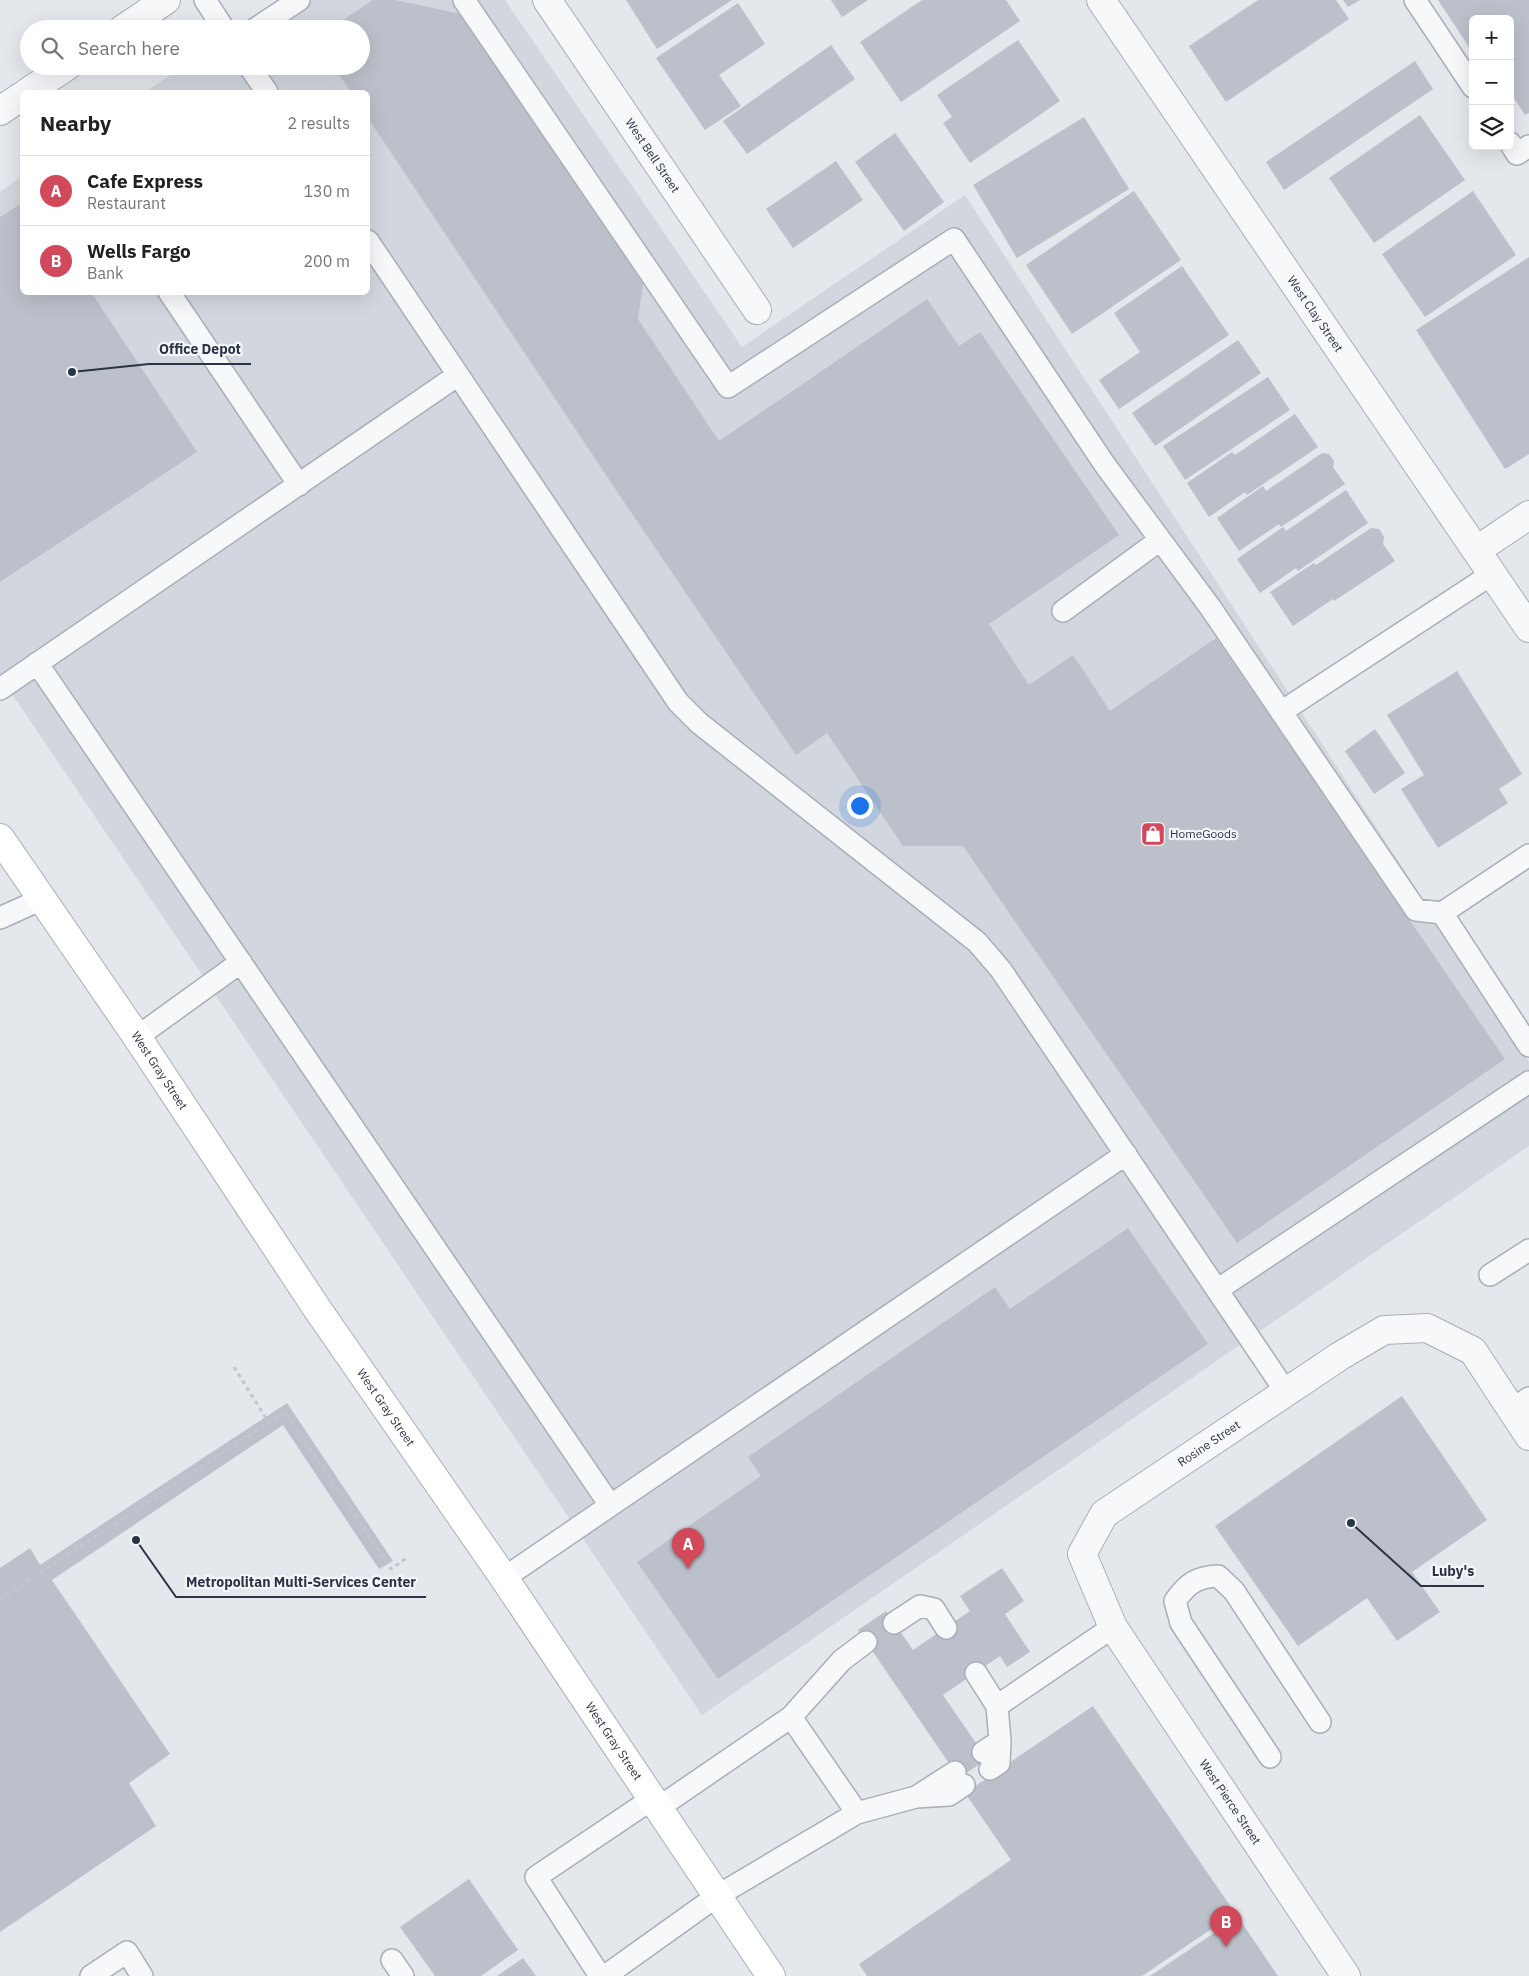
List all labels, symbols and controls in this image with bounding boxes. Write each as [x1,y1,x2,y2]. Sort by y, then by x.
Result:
map controls [1469,15,1514,150]
button: + [1469,15,1514,60]
search box [20,20,370,75]
icon: search [38,34,66,62]
text: Search here [78,36,180,60]
button: − [1469,60,1514,105]
button: layers [1469,105,1514,150]
text: Nearby [40,109,111,137]
text: 2 results [287,113,350,133]
street label: West Bell Street [622,115,683,195]
text: Cafe Express [87,169,203,193]
text: A [51,181,61,201]
text: 130 m [303,181,350,201]
text: Restaurant [87,193,166,213]
text: Wells Fargo [87,239,191,263]
text: B [51,251,61,271]
text: 200 m [303,251,350,271]
text: Bank [87,263,124,283]
street label: West Clay Street [1284,273,1347,355]
callout: Office Depot [149,335,251,364]
text: Office Depot [159,340,241,358]
your location [847,793,873,819]
shop icon: HomeGoods [1140,821,1166,847]
place label: HomeGoods [1170,826,1237,841]
street label: West Gray Street [128,1028,191,1112]
street label: West Gray Street [354,1366,418,1449]
street label: Rosine Street [1175,1417,1243,1470]
pin: A [672,1528,704,1569]
callout: Luby's [1421,1557,1484,1586]
text: Luby's [1432,1562,1474,1580]
callout: Metropolitan Multi-Services Center [176,1568,426,1597]
text: Metropolitan Multi-Services Center [186,1573,416,1591]
street label: West Gray Street [582,1699,645,1783]
street label: West Pierce Street [1196,1756,1264,1847]
pin: B [1210,1906,1242,1947]

